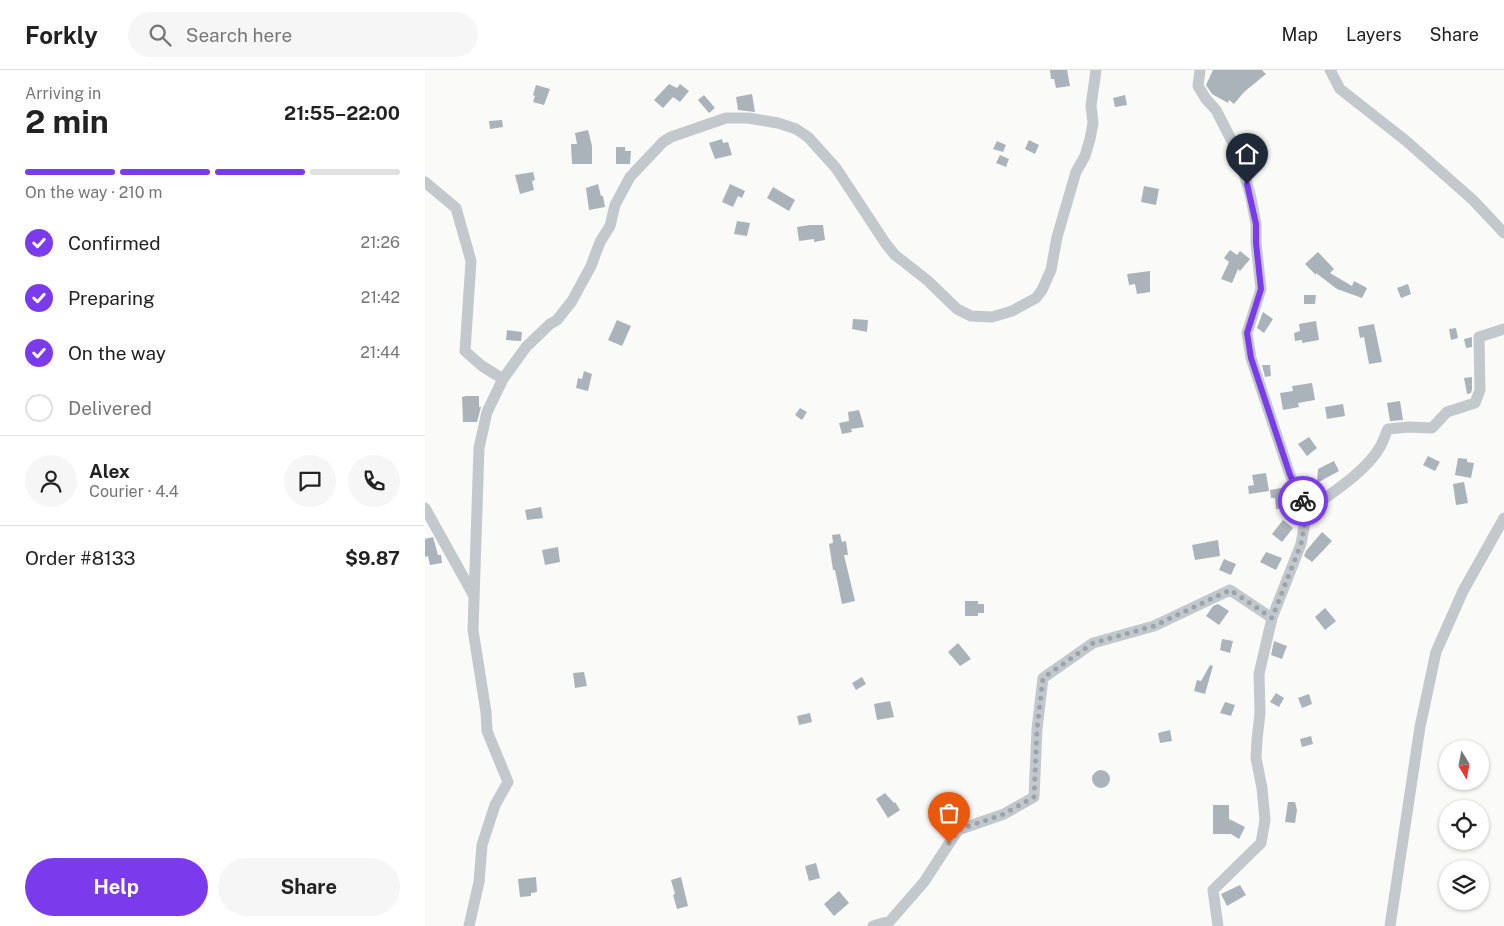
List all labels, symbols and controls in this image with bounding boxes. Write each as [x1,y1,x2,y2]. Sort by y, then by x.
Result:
search box [128,12,478,57]
text: Forkly [25,21,98,49]
icon: search [146,21,174,49]
text: Search here [186,24,292,46]
text: Map [1282,24,1318,45]
text: Layers [1346,24,1402,45]
text: Share [1430,24,1479,45]
text: Arriving in [25,84,101,103]
text: 21:55–22:00 [284,102,400,124]
text: 2 min [25,103,109,140]
pin [1226,133,1268,184]
icon: home [1233,140,1261,168]
text: On the way · 210 m [25,183,162,202]
icon: check [25,229,53,257]
text: Confirmed [68,232,161,254]
text: 21:26 [361,233,400,252]
icon: check [25,284,53,312]
text: Preparing [68,287,155,309]
text: 21:42 [361,288,400,307]
icon: check [25,339,53,367]
text: On the way [68,342,166,364]
text: 21:44 [360,343,400,362]
text: Delivered [68,397,152,419]
button: person [25,455,77,507]
button: chat [284,455,336,507]
button: phone [348,455,400,507]
text: Alex [89,460,130,482]
courier [1278,476,1328,526]
text: Courier · 4.4 [89,482,179,501]
icon: bike [1289,487,1317,515]
text: Order #8133 [25,547,136,569]
text: $9.87 [345,547,400,569]
north arrow [1439,740,1489,790]
map controls [1439,740,1489,910]
pin [928,792,970,843]
icon: bag [935,799,963,827]
button: locate [1439,800,1489,850]
button: Help [25,858,208,916]
button: Share [218,858,400,916]
button: layers [1439,860,1489,910]

